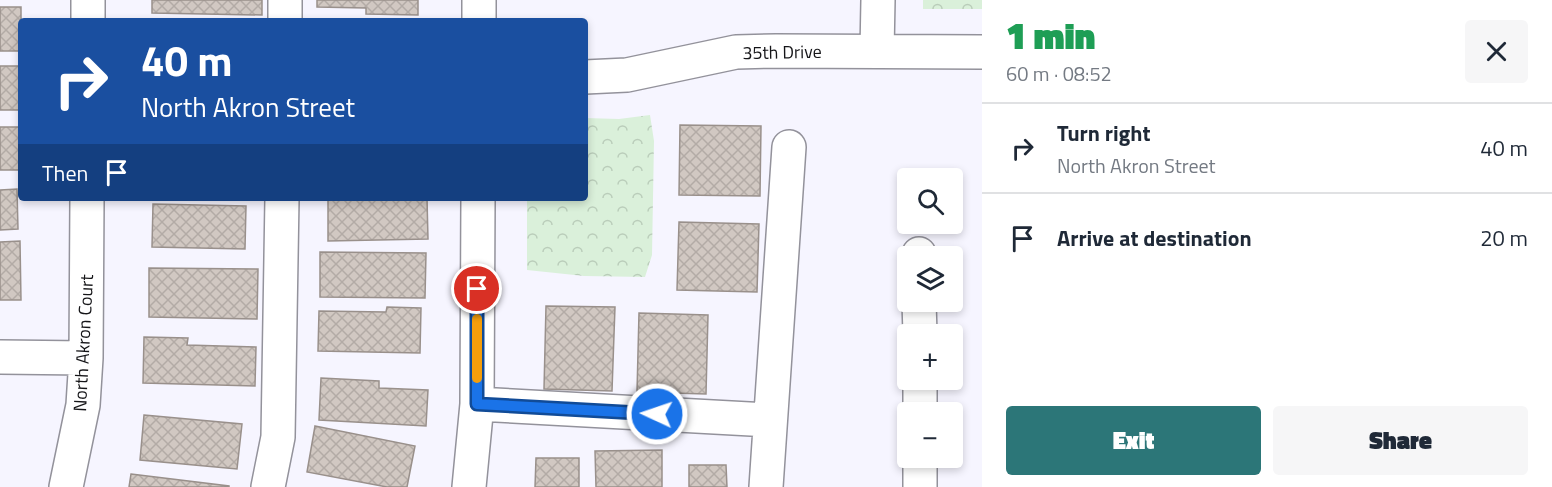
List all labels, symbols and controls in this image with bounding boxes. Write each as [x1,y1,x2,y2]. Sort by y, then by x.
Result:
text: 1 min [1006,8,1095,63]
button: close [1465,20,1528,83]
text: 40 m [141,28,233,92]
street label: 35th Drive [742,38,822,66]
icon: right [42,42,120,120]
text: 60 m · 08:52 [1006,58,1112,89]
text: North Akron Street [141,86,355,127]
text: Turn right [1057,116,1151,150]
text: 40 m [1480,131,1528,165]
icon: right [1006,132,1039,165]
text: North Akron Street [1057,150,1216,181]
text: Then [42,156,88,190]
icon: arrive [100,156,133,189]
map controls [897,168,963,468]
button: search [897,168,963,234]
text: Arrive at destination [1057,221,1252,255]
text: 20 m [1480,221,1528,255]
icon: arrive [1006,222,1039,255]
button: layers [897,246,963,312]
pin [451,263,502,314]
icon: arrive [460,272,493,305]
street label: North Akron Court [66,273,100,412]
button: + [897,324,963,390]
position arrow [625,382,689,446]
button: − [897,402,963,468]
button: Exit [1006,406,1261,475]
button: Share [1273,406,1528,475]

